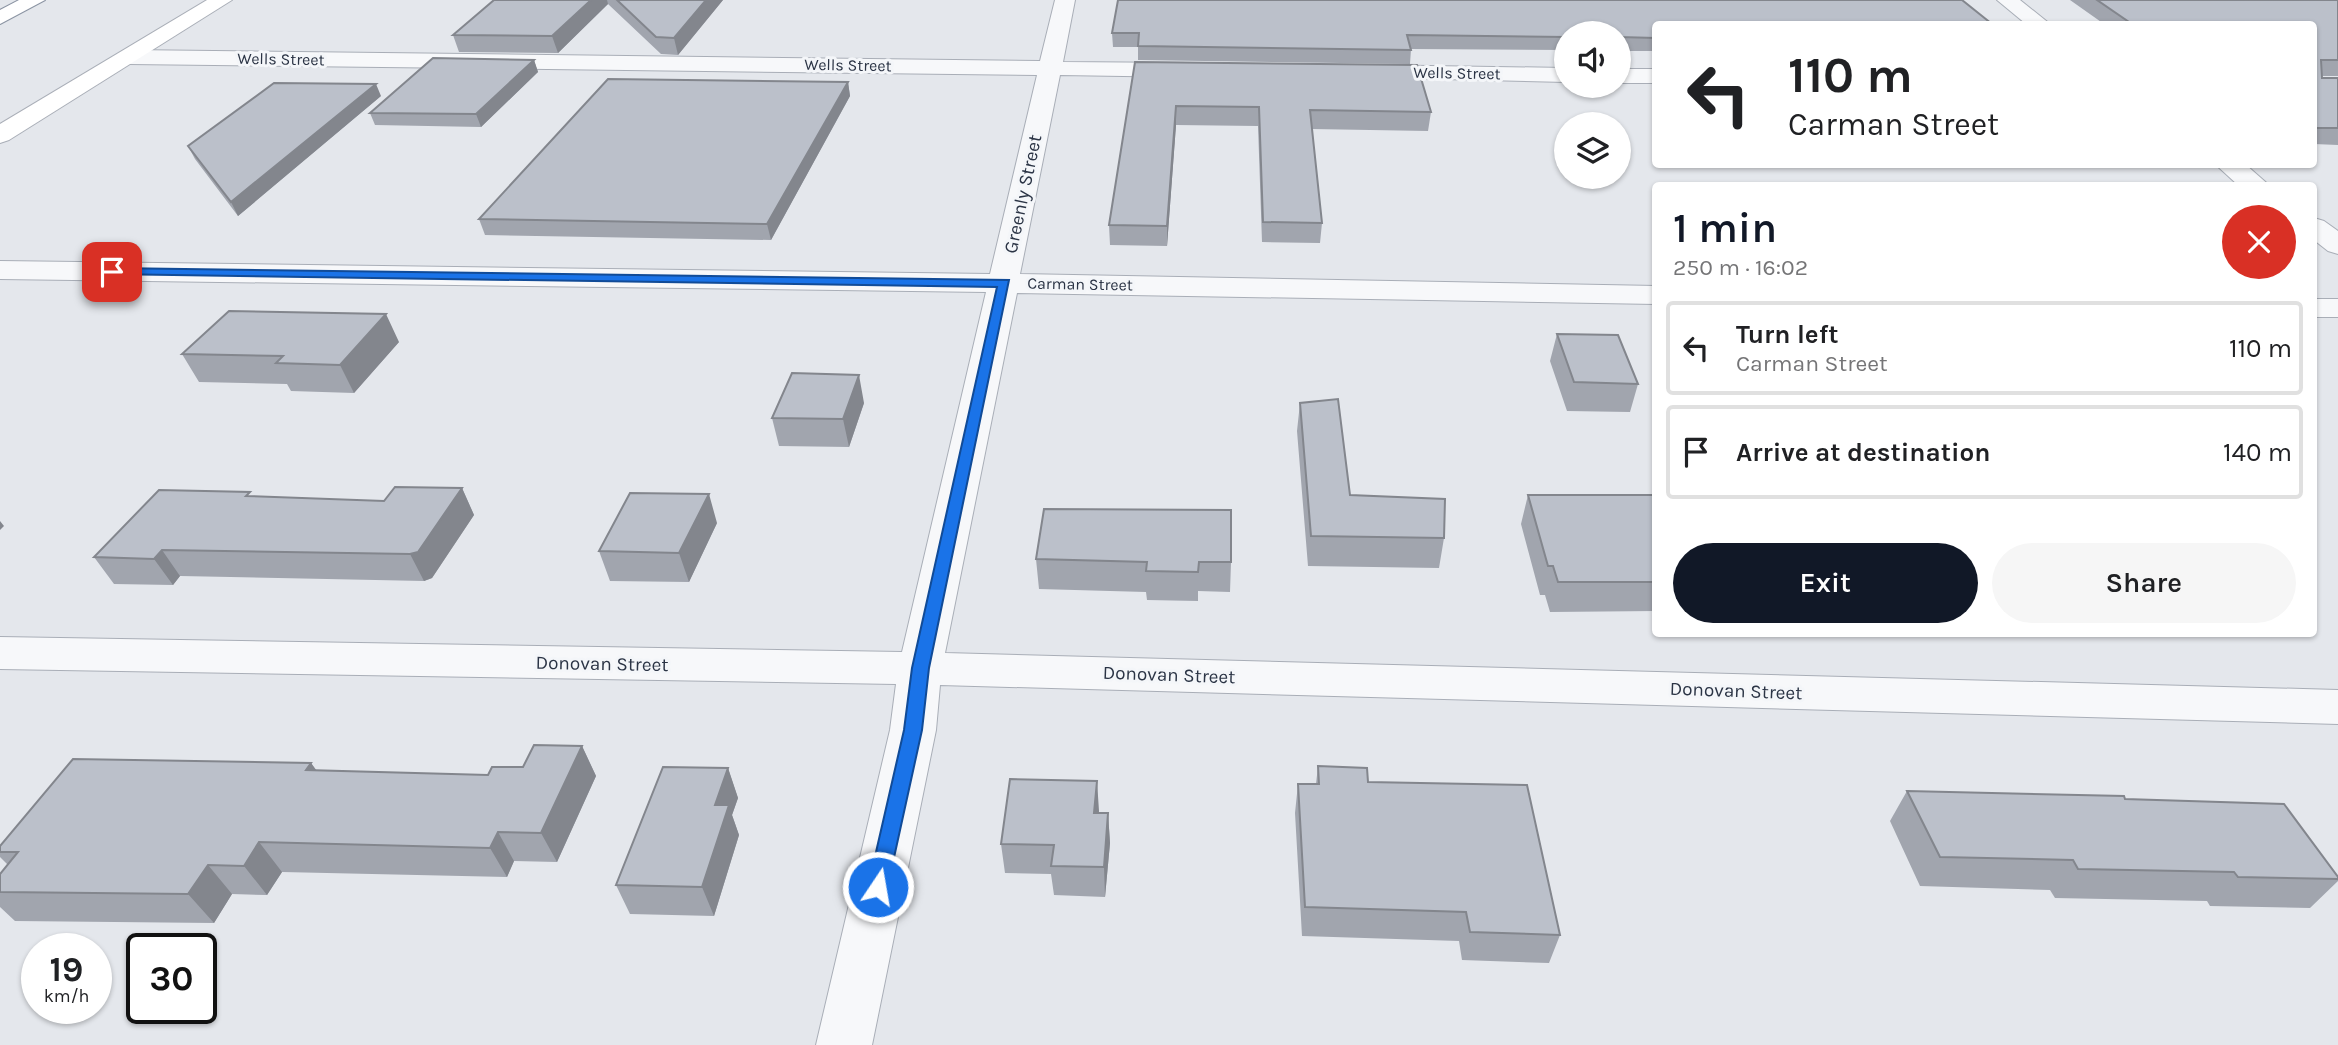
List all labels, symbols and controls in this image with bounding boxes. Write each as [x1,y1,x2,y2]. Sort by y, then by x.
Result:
map controls [1554,21,1631,189]
button: sound [1554,21,1631,98]
text: 110 m [1788,47,1913,104]
street label: Wells Street [237,49,325,69]
icon: left [1673,49,1764,140]
street label: Wells Street [804,55,892,75]
street label: Wells Street [1413,63,1501,83]
text: Carman Street [1788,106,1999,143]
button: layers [1554,112,1631,189]
street label: Greenly Street [1000,133,1046,255]
text: 1 min [1673,203,1777,253]
button: close [2222,205,2296,279]
pin [82,242,142,302]
icon: arrive [93,253,131,291]
text: 250 m · 16:02 [1673,254,1808,281]
street label: Carman Street [1027,274,1133,294]
text: Turn left [1736,319,1838,350]
icon: left [1677,329,1715,367]
text: 110 m [2229,333,2292,364]
text: Carman Street [1736,350,1888,377]
icon: arrive [1677,433,1715,471]
text: Arrive at destination [1736,437,1990,468]
text: 140 m [2223,437,2292,468]
button: Exit [1673,543,1978,623]
button: Share [1992,543,2296,623]
street label: Donovan Street [535,652,669,676]
street label: Donovan Street [1102,662,1236,688]
street label: Donovan Street [1669,678,1803,704]
position arrow [841,850,915,924]
speed limit sign: 30 [126,933,217,1024]
text: 19 [50,949,83,990]
text: km/h [44,985,89,1007]

